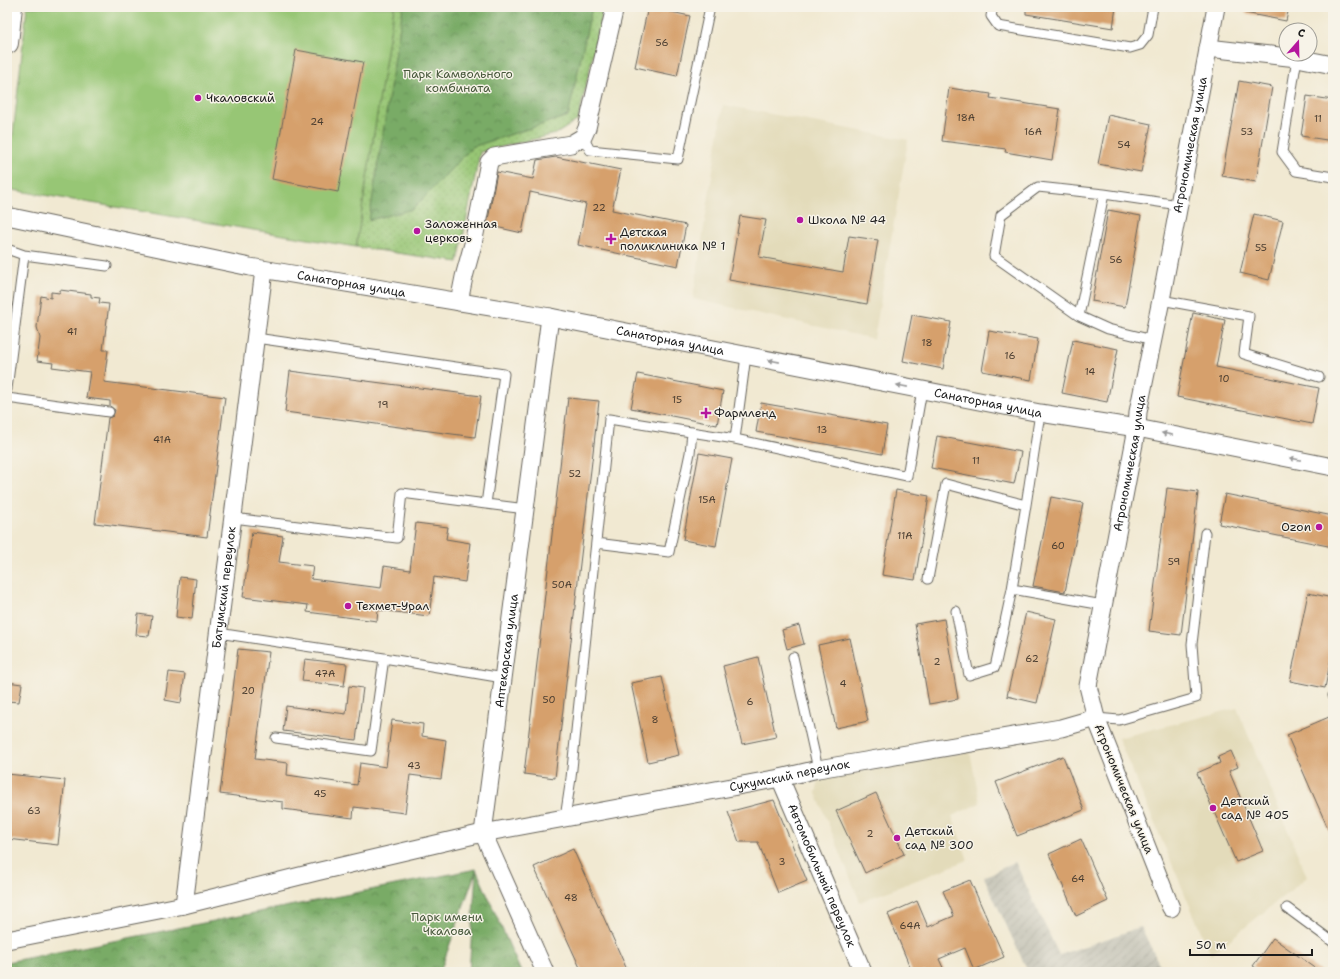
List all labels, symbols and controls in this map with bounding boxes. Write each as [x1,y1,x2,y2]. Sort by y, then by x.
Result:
north arrow [1278,22,1318,62]
text: С [1296,25,1307,41]
house number: 56 [656,36,668,49]
park label: Парк Камвольного комбината [403,66,513,96]
street label: Агрономическая улица [1169,75,1211,215]
place label: Чкаловский [206,90,275,106]
marker: Чкаловский [193,93,203,103]
house number: 18А [957,111,975,124]
house number: 11 [1314,112,1322,125]
house number: 24 [310,115,324,128]
house number: 16А [1024,125,1042,138]
house number: 53 [1241,125,1253,138]
house number: 54 [1118,138,1130,151]
house number: 22 [592,201,606,214]
place label: Школа № 44 [808,212,886,228]
marker: Школа № 44 [795,215,805,225]
place label: Заложенная церковь [425,216,497,246]
place label: Детская поликлиника № 1 [620,224,726,254]
marker: Заложенная церковь [412,226,422,236]
marker: Детская поликлиника № 1 [605,233,617,245]
house number: 55 [1255,241,1267,254]
house number: 56 [1110,253,1122,266]
street label: Санаторная улица [296,267,407,301]
street label: Санаторная улица [615,322,726,359]
house number: 41 [67,325,77,338]
house number: 18 [921,336,933,349]
house number: 16 [1005,349,1015,362]
one-way arrow [768,358,780,364]
house number: 14 [1085,365,1095,378]
house number: 10 [1219,372,1229,385]
one-way arrow [895,383,908,389]
street label: Санаторная улица [933,384,1044,421]
house number: 15 [672,393,682,406]
street label: Агрономическая улица [1110,393,1149,533]
house number: 19 [378,398,388,411]
place label: Фармленд [714,405,776,421]
marker: Фармленд [701,408,711,418]
house number: 13 [817,423,827,436]
one-way arrow [1161,430,1173,436]
house number: 41А [153,433,171,446]
house number: 11 [972,454,980,467]
one-way arrow [1289,456,1301,462]
house number: 52 [569,467,581,480]
house number: 15А [698,493,716,506]
place label: Ozon [1281,519,1311,535]
marker: Ozon [1314,522,1324,532]
street label: Батумский переулок [208,525,240,650]
house number: 11А [897,529,913,542]
house number: 60 [1051,539,1065,552]
house number: 59 [1168,555,1180,568]
house number: 50А [552,578,572,591]
street label: Аптекарская улица [491,592,522,709]
place label: Техмет-Урал [356,598,430,614]
marker: Техмет-Урал [343,601,353,611]
house number: 62 [1025,652,1039,665]
house number: 2 [934,655,941,668]
house number: 47А [315,667,335,680]
house number: 4 [840,677,847,690]
house number: 20 [241,684,255,697]
house number: 50 [542,693,556,706]
house number: 6 [747,695,754,708]
house number: 8 [652,713,659,726]
street label: Агрономическая улица [1091,722,1158,857]
street label: Сухумский переулок [728,756,852,795]
house number: 43 [407,759,421,772]
house number: 45 [314,787,326,800]
place label: Детский сад № 405 [1221,793,1289,823]
street label: Автомобильный переулок [784,801,860,950]
marker: Детский сад № 405 [1208,803,1218,813]
house number: 63 [27,804,41,817]
place label: Детский сад № 300 [905,823,974,853]
house number: 2 [867,827,874,840]
marker: Детский сад № 300 [892,833,902,843]
house number: 3 [779,855,786,868]
house number: 64 [1071,872,1085,885]
house number: 48 [564,891,578,904]
park label: Парк имени Чкалова [411,909,483,939]
house number: 64А [900,919,920,932]
scale bar [1190,931,1312,957]
text: 50 m [1196,937,1226,953]

